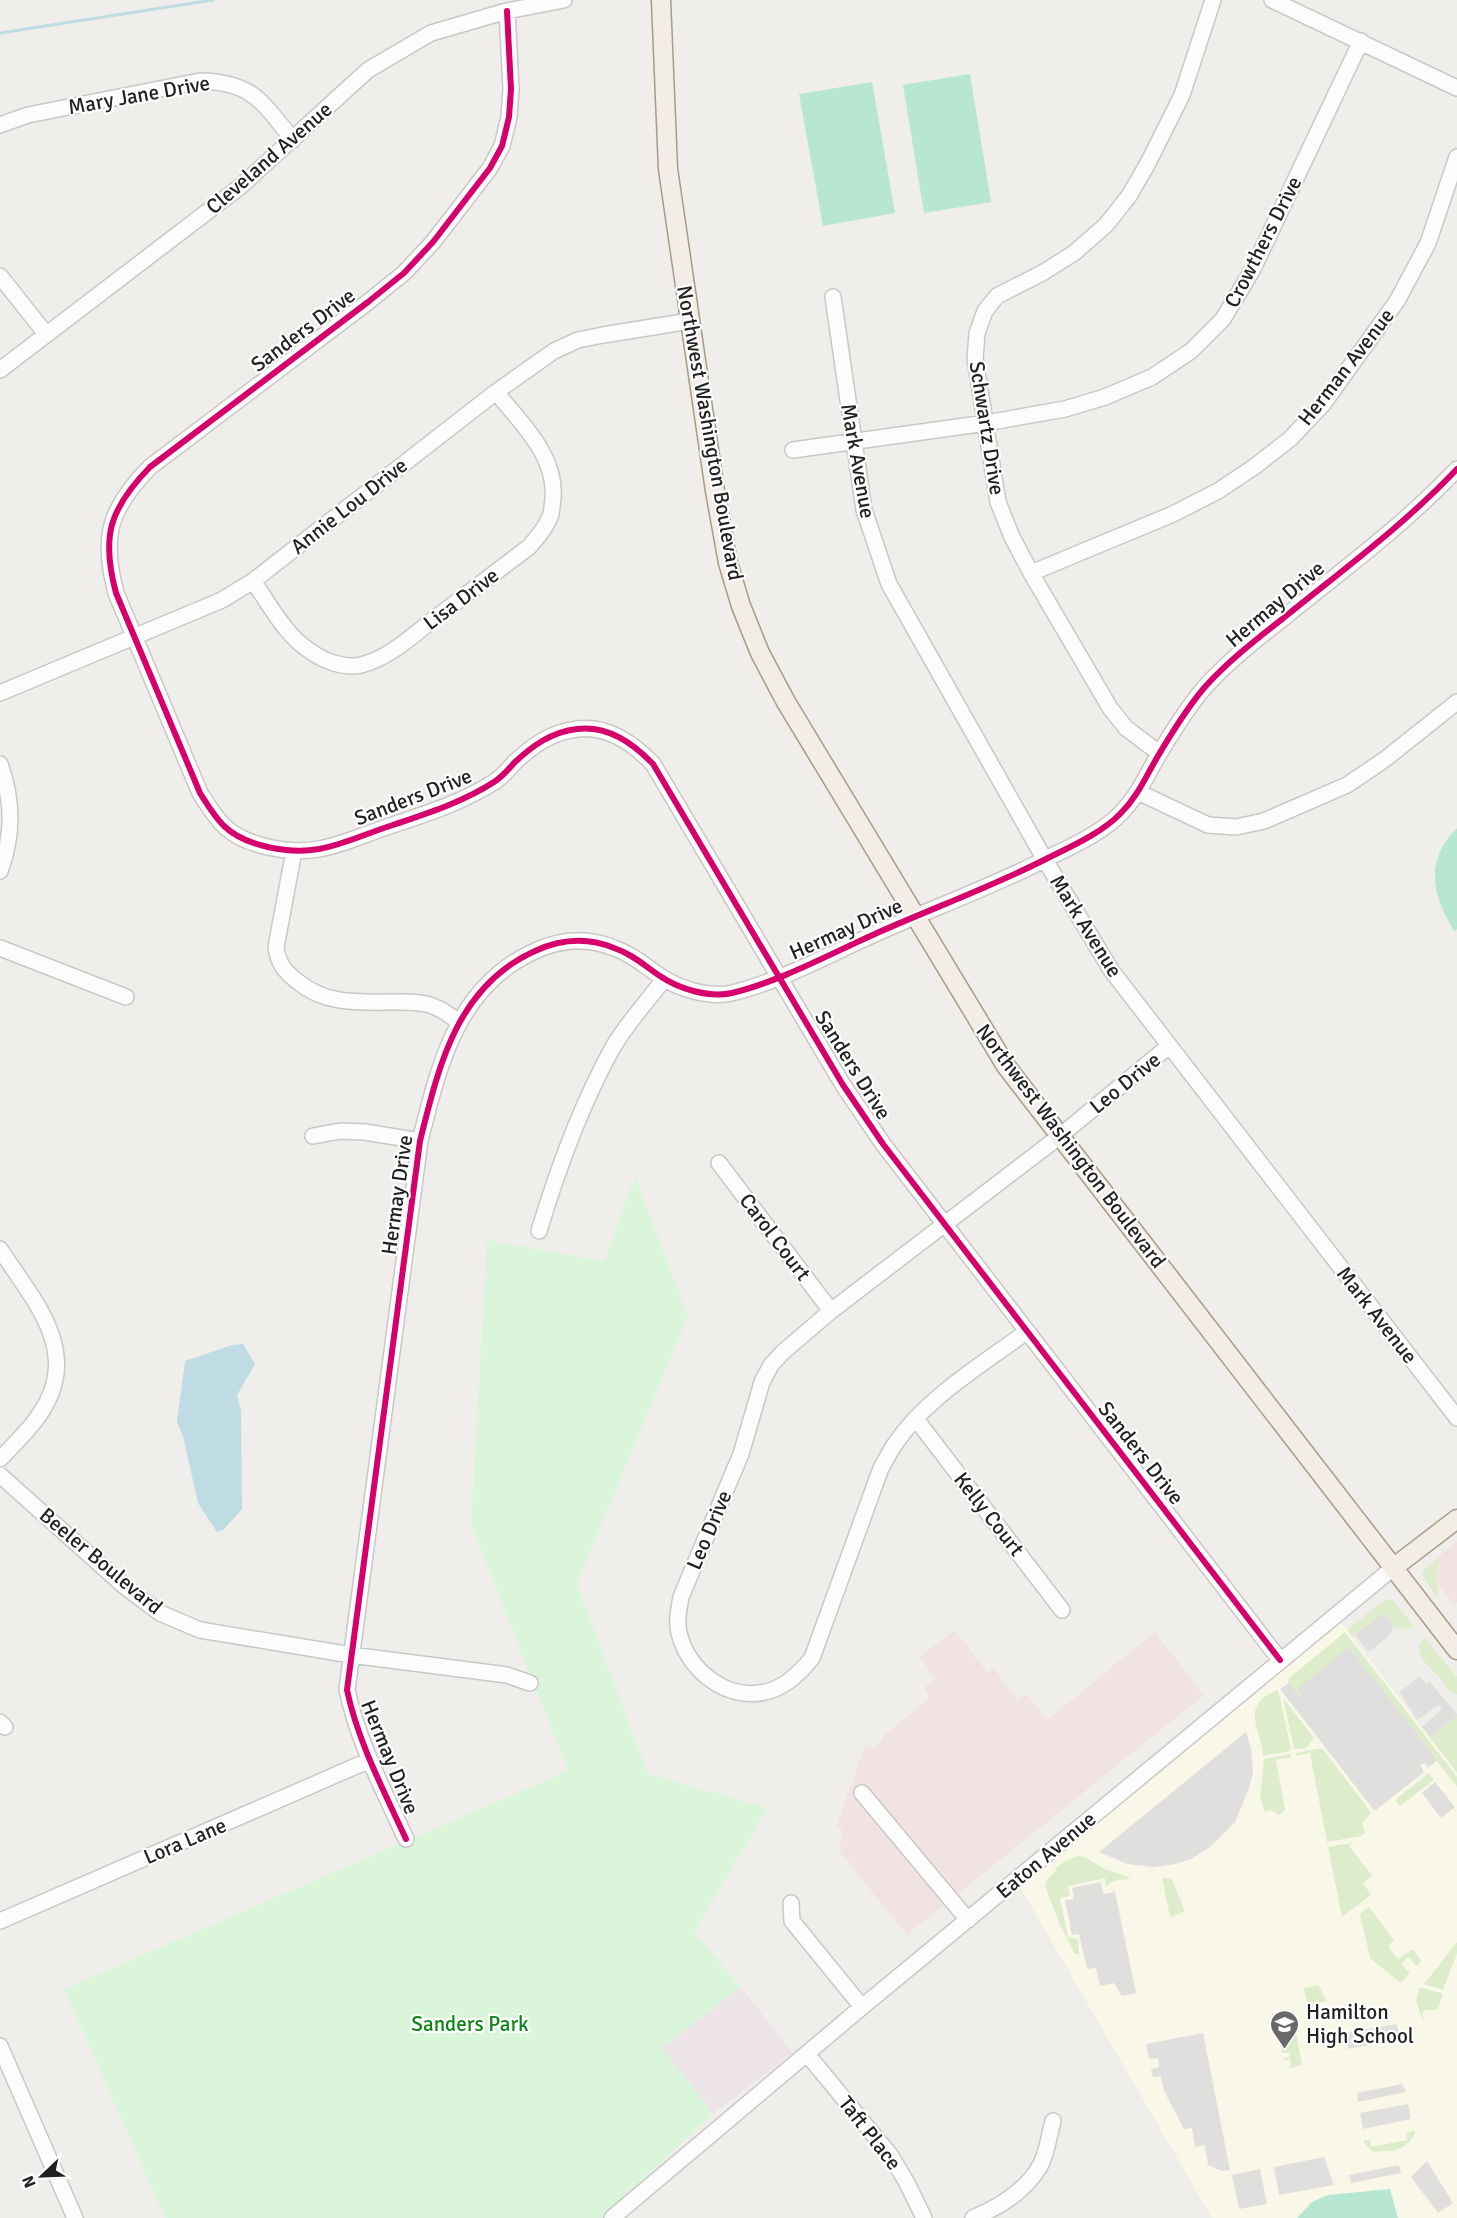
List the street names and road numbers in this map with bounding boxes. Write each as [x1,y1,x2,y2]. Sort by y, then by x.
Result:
street label: Mary Jane Drive [66,70,212,120]
street label: Cleveland Avenue [201,96,337,220]
street label: Crowthers Drive [1219,172,1307,312]
street label: Sanders Drive [246,282,360,378]
street label: Northwest Washington Boulevard [671,283,749,583]
street label: Herman Avenue [1292,303,1400,431]
street label: Schwartz Drive [964,359,1010,497]
street label: Mark Avenue [835,402,881,520]
street label: Annie Lou Drive [285,452,413,560]
street label: Hermay Drive [1220,555,1330,653]
street label: Lisa Drive [418,562,504,636]
street label: Sanders Drive [350,763,476,831]
street label: Mark Avenue [1044,870,1128,982]
street label: Hermay Drive [785,893,907,965]
street label: Sanders Drive [809,1006,897,1124]
street label: Northwest Washington Boulevard [971,1019,1171,1273]
street label: Leo Drive [1084,1047,1166,1119]
street label: Hermay Drive [376,1133,418,1257]
street label: Carol Court [734,1188,816,1286]
street label: Mark Avenue [1331,1261,1423,1369]
street label: Sanders Drive [1093,1396,1189,1510]
street label: Kelly Court [948,1467,1030,1561]
street label: Leo Drive [681,1487,737,1573]
street label: Beeler Boulevard [34,1502,168,1620]
street label: Hermay Drive [355,1696,425,1818]
street label: Eaton Avenue [991,1806,1101,1904]
street label: Lora Lane [140,1812,230,1870]
street label: Taft Place [833,2091,907,2175]

